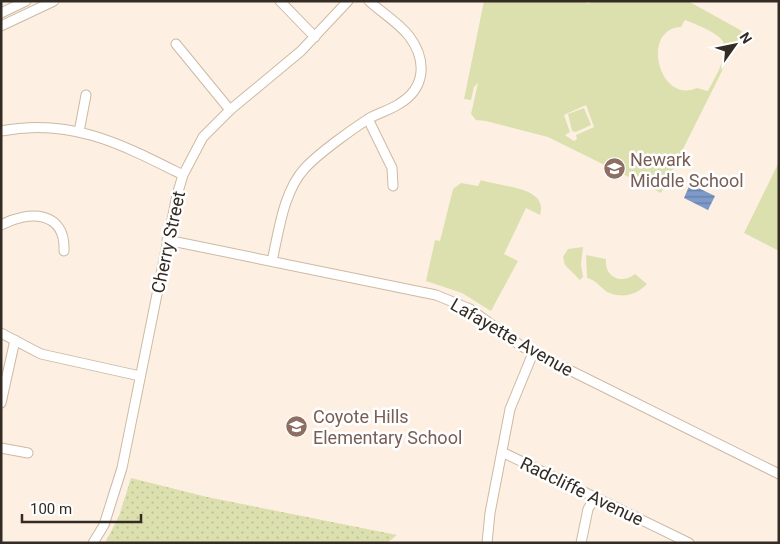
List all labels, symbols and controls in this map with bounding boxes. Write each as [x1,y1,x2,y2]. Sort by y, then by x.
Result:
north arrow [710,20,760,70]
text: N [736,29,755,46]
place label: Newark Middle School [630,149,744,191]
school or university icon: Newark Middle School [602,157,626,181]
street label: Cherry Street [147,189,189,295]
street label: Lafayette Avenue [447,293,577,381]
place label: Coyote Hills Elementary School [313,406,462,448]
school or university icon: Coyote Hills Elementary School [285,414,309,438]
street label: Radcliffe Avenue [517,452,647,530]
scale bar [22,492,141,524]
text: 100 m [30,500,72,518]

